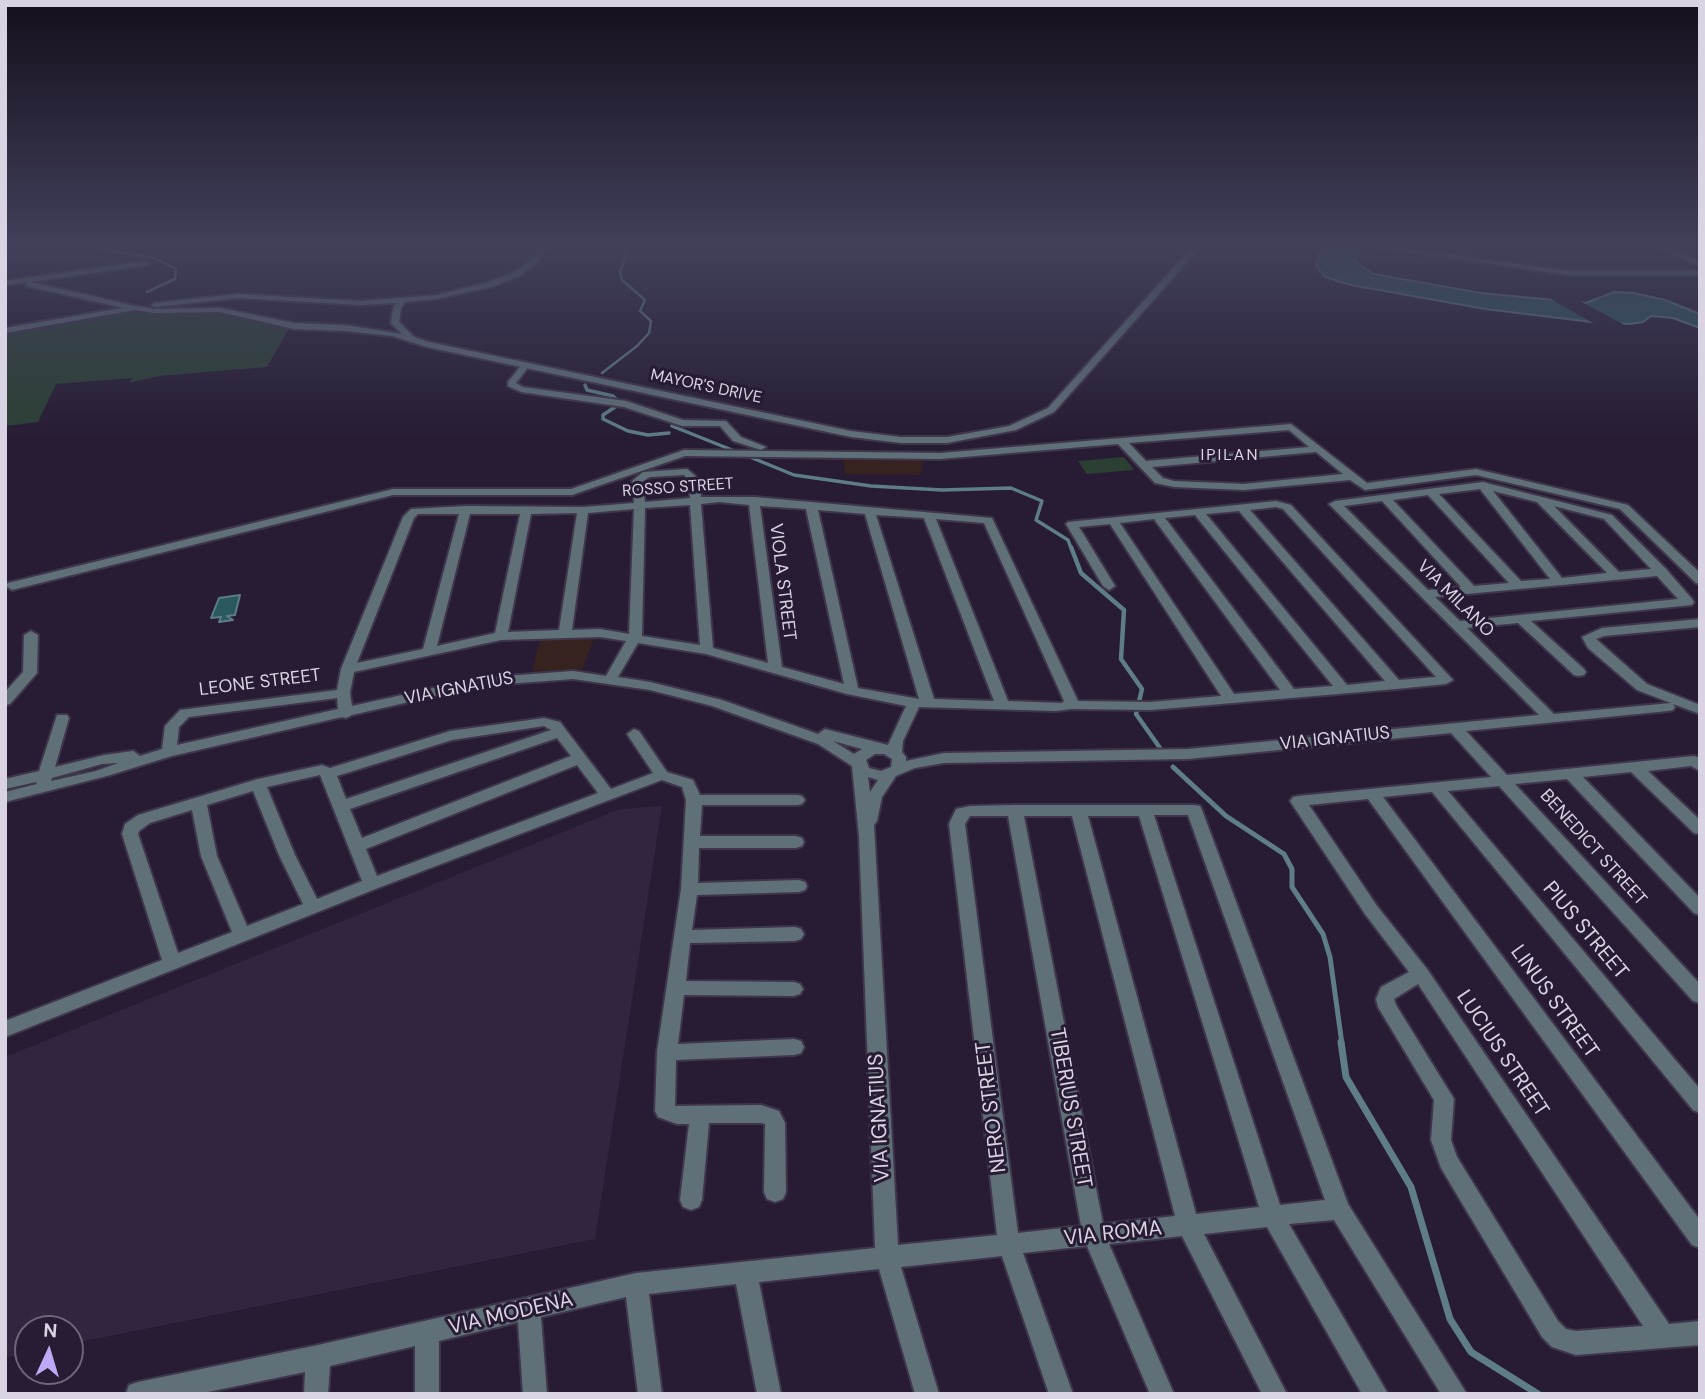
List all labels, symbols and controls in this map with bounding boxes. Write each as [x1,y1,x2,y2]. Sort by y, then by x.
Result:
street label: MAYOR'S DRIVE [649,366,763,408]
district label: IPILAN [1201,446,1259,466]
street label: ROSSO STREET [622,475,734,501]
street label: VIOLA STREET [764,522,800,642]
street label: VIA MILANO [1412,556,1498,642]
street label: LEONE STREET [198,665,322,701]
street label: VIA IGNATIUS [403,668,515,710]
street label: VIA IGNATIUS [1279,722,1391,756]
street label: BENEDICT STREET [1535,785,1651,911]
street label: PIUS STREET [1537,877,1633,985]
street label: LINUS STREET [1505,941,1603,1063]
street label: LUCIUS STREET [1450,986,1554,1122]
street label: TIBERIUS STREET [1044,1026,1096,1190]
street label: NERO STREET [971,1040,1013,1174]
street label: VIA IGNATIUS [864,1053,896,1183]
street label: VIA ROMA [1063,1216,1163,1252]
street label: VIA MODENA [446,1287,576,1341]
north arrow [14,1315,84,1385]
text: N [43,1318,58,1343]

